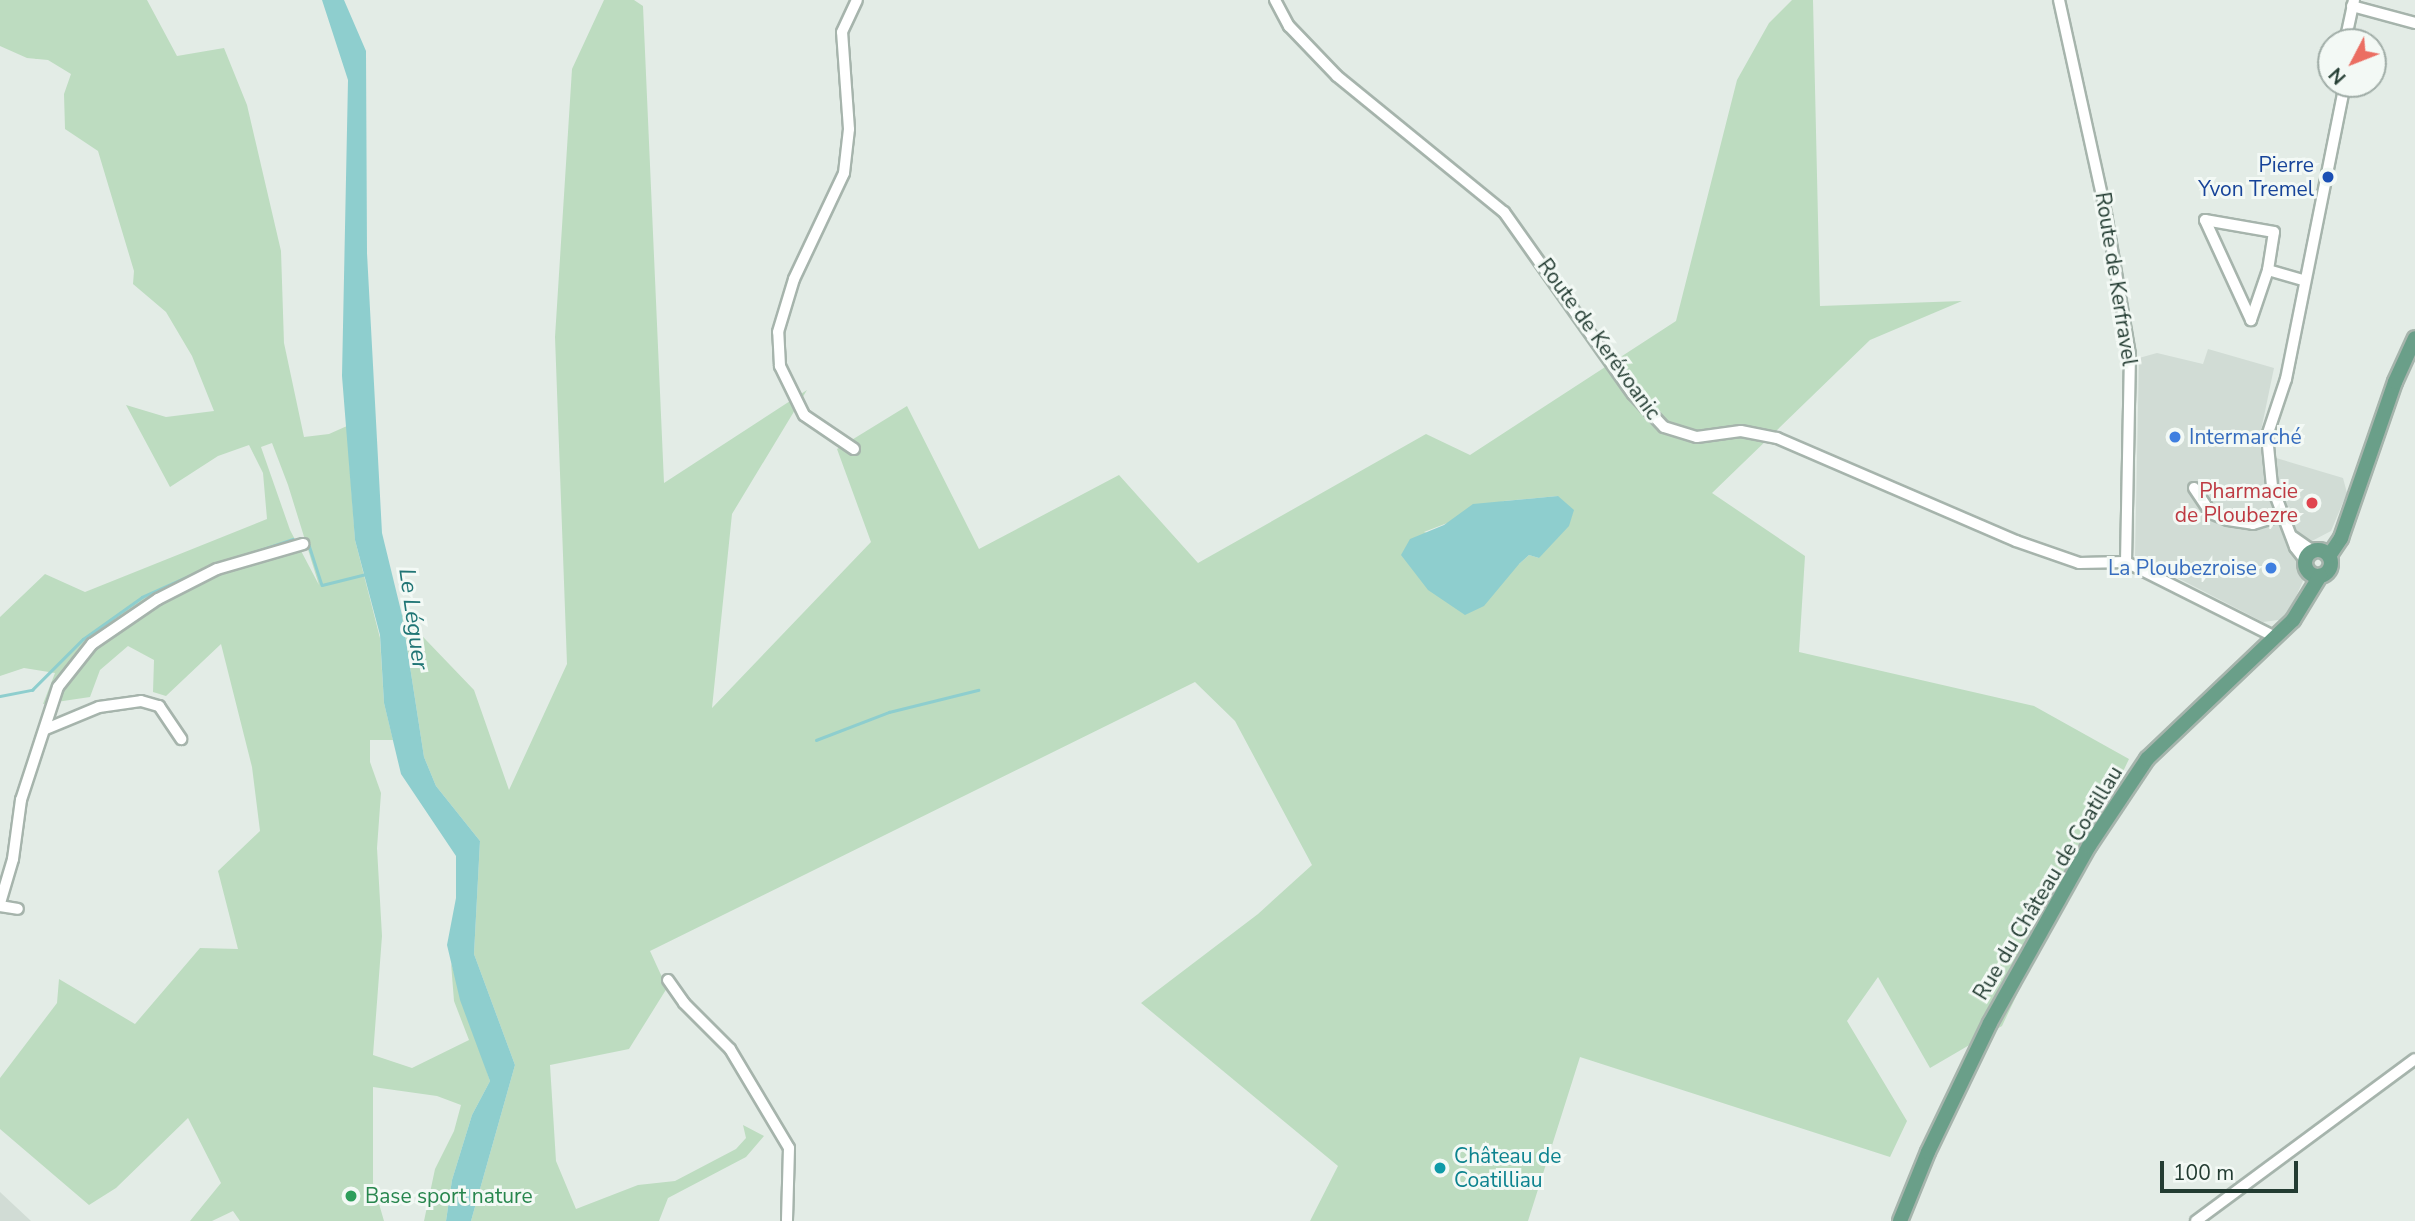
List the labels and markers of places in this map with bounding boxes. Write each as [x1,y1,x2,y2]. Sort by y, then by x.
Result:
place label: Pierre Yvon Tremel [2198,152,2314,202]
marker: Pierre Yvon Tremel [2320,169,2336,185]
place label: Intermarché [2189,424,2302,450]
marker: Intermarché [2167,429,2183,445]
place label: Pharmacie de Ploubezre [2175,478,2298,528]
marker: Pharmacie de Ploubezre [2304,495,2320,511]
place label: La Ploubezroise [2108,555,2257,581]
marker: La Ploubezroise [2263,560,2279,576]
place label: Château de Coatilliau [1454,1143,1561,1193]
marker: Château de Coatilliau [1432,1160,1448,1176]
place label: Base sport nature [365,1183,533,1209]
marker: Base sport nature [343,1188,359,1204]

